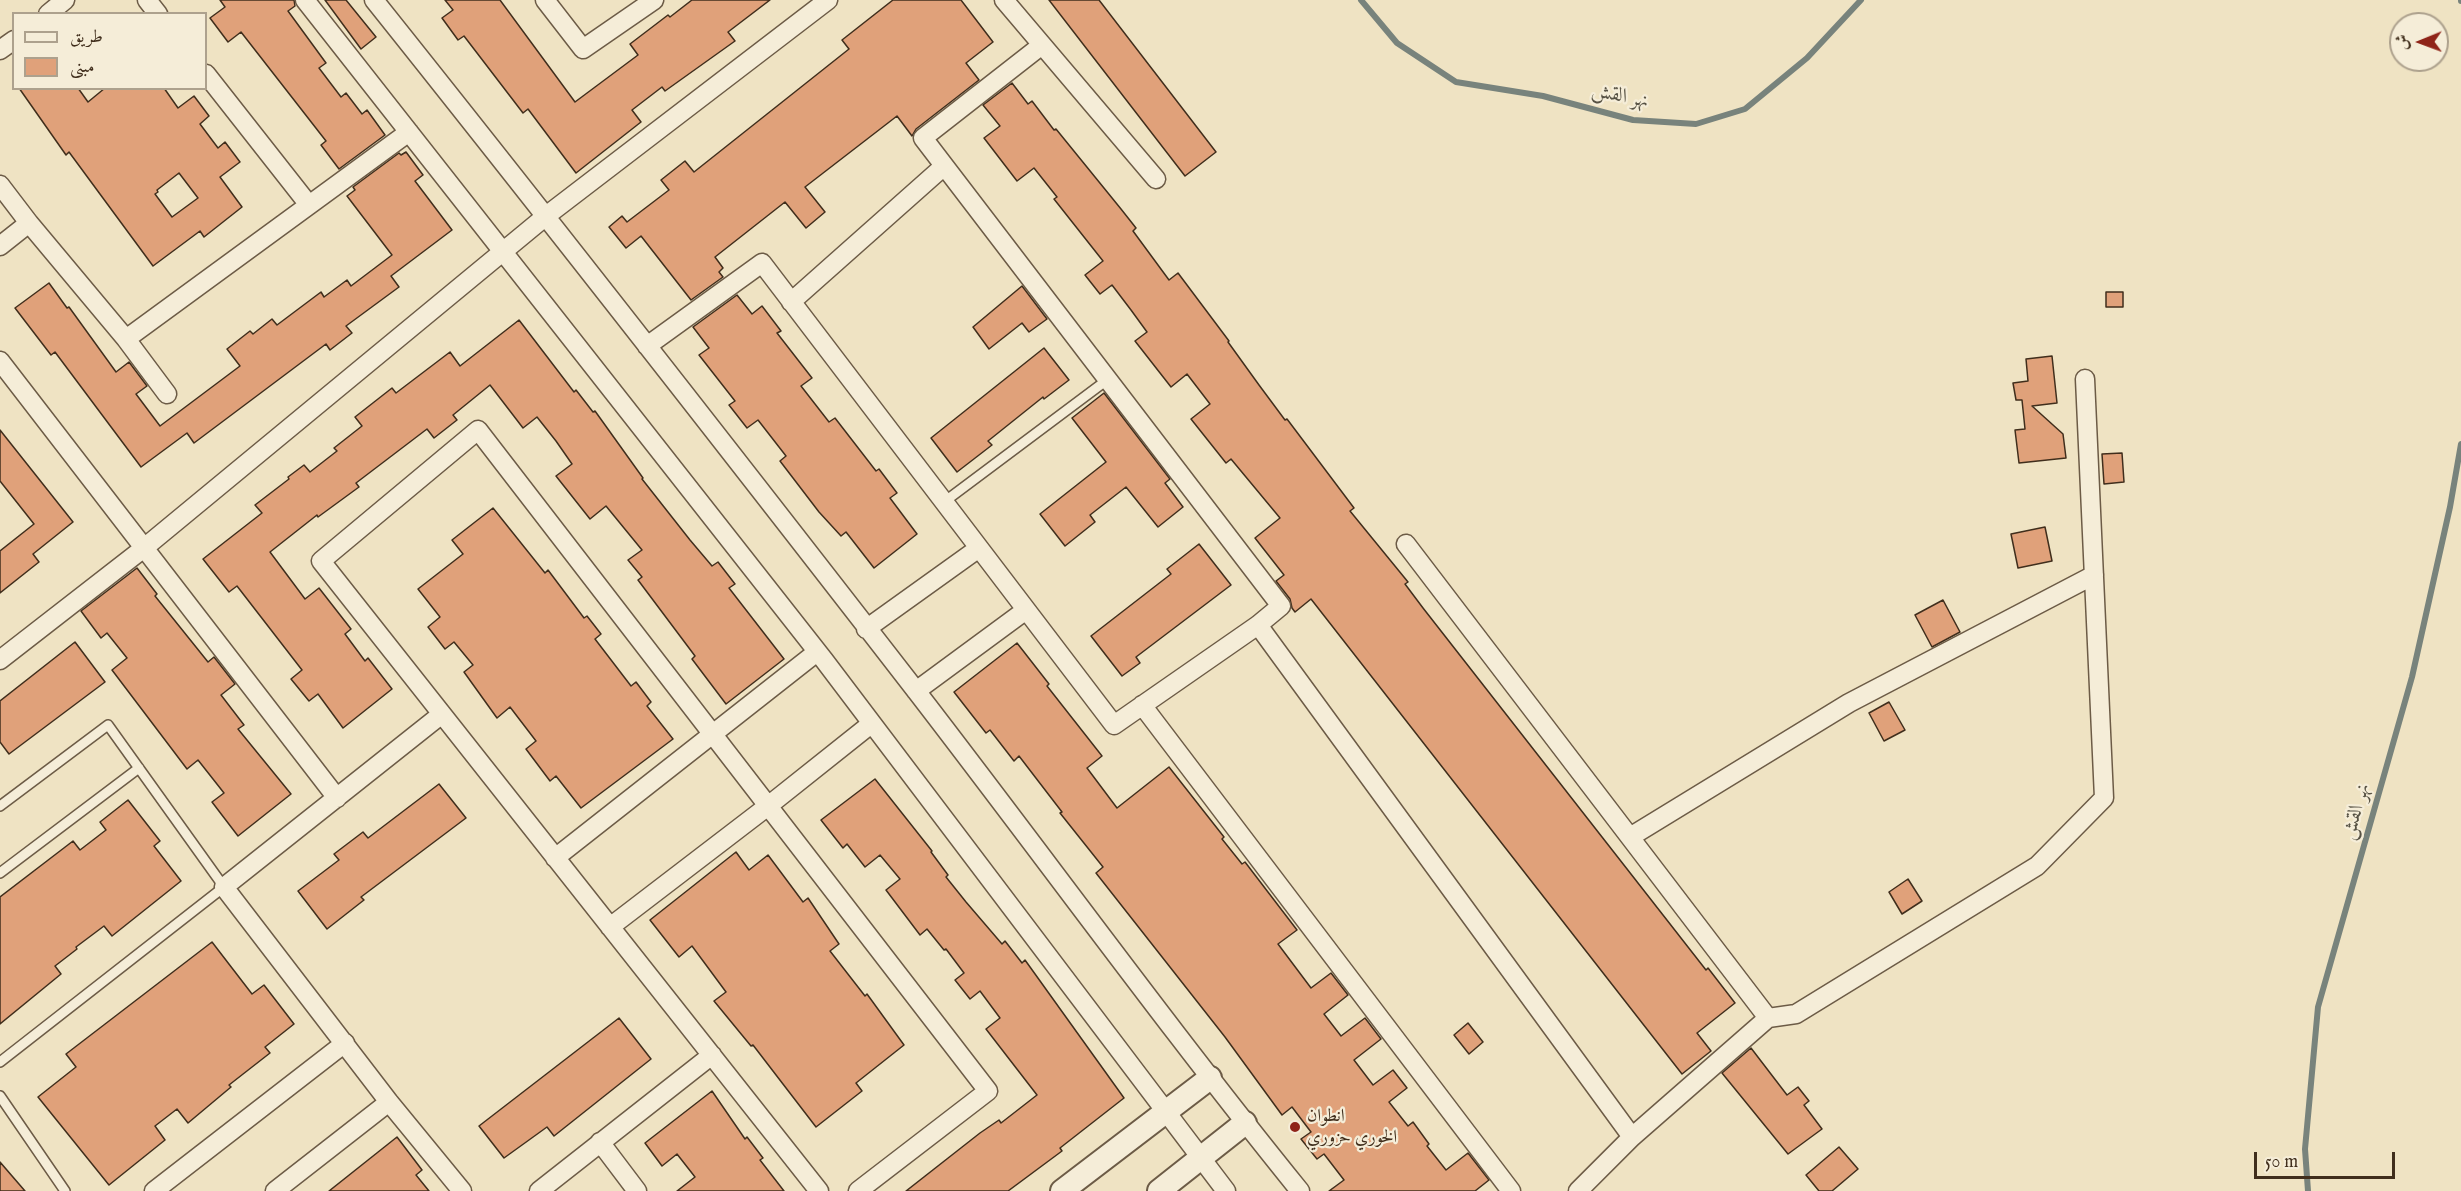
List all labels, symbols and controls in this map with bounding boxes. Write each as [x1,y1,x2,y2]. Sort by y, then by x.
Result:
legend [12,12,207,90]
north arrow [2389,12,2449,72]
text: طريق [70,26,103,49]
text: ش [2393,34,2413,50]
text: مبنى [70,56,95,79]
water label: نهر القش [1589,79,1651,115]
water label: نهر القش [2337,780,2377,844]
place label: انطوان الخوري حزوري [1307,1106,1397,1148]
marker: انطوان الخوري حزوري [1288,1120,1302,1134]
scale bar [2257,1140,2398,1178]
text: 50 m [2265,1151,2298,1174]

